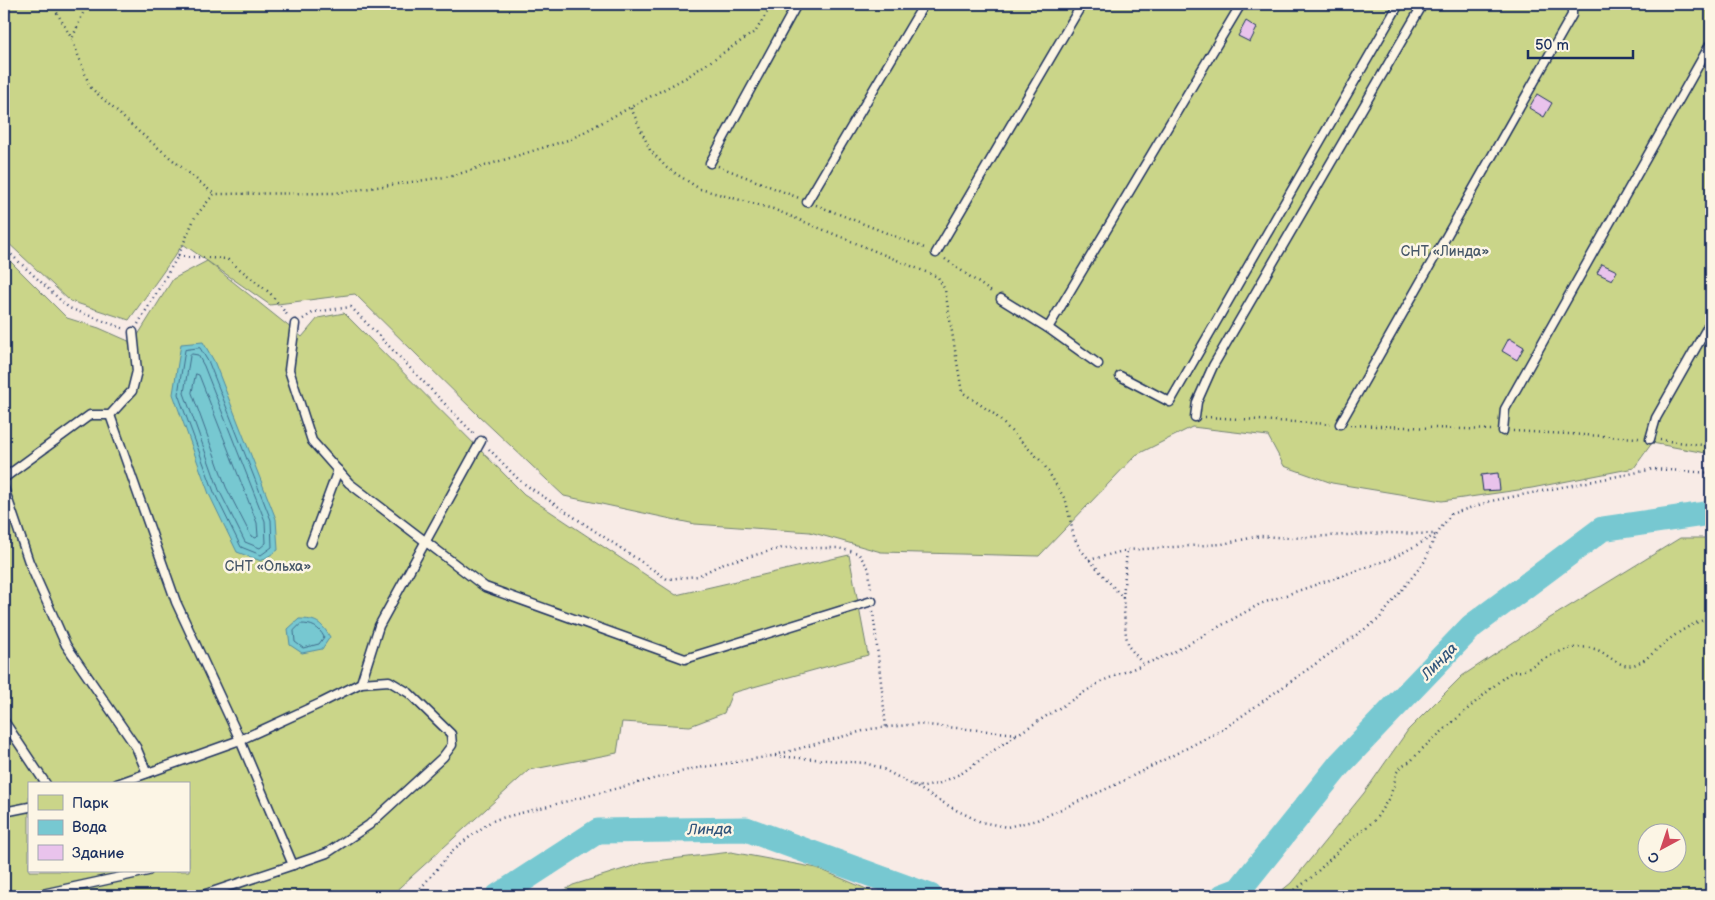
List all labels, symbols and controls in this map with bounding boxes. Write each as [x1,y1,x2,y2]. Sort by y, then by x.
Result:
scale bar [1528,28,1632,60]
text: 50 m [1535,36,1569,55]
park label: СНТ «Линда» [1401,243,1489,260]
park label: СНТ «Ольха» [225,558,311,575]
water label: Линда [1416,639,1462,685]
legend [28,782,190,872]
text: Парк [72,794,109,813]
text: Вода [72,818,107,837]
water label: Линда [687,820,733,839]
north arrow [1638,822,1688,872]
text: Здание [72,844,124,863]
text: С [1645,848,1663,867]

